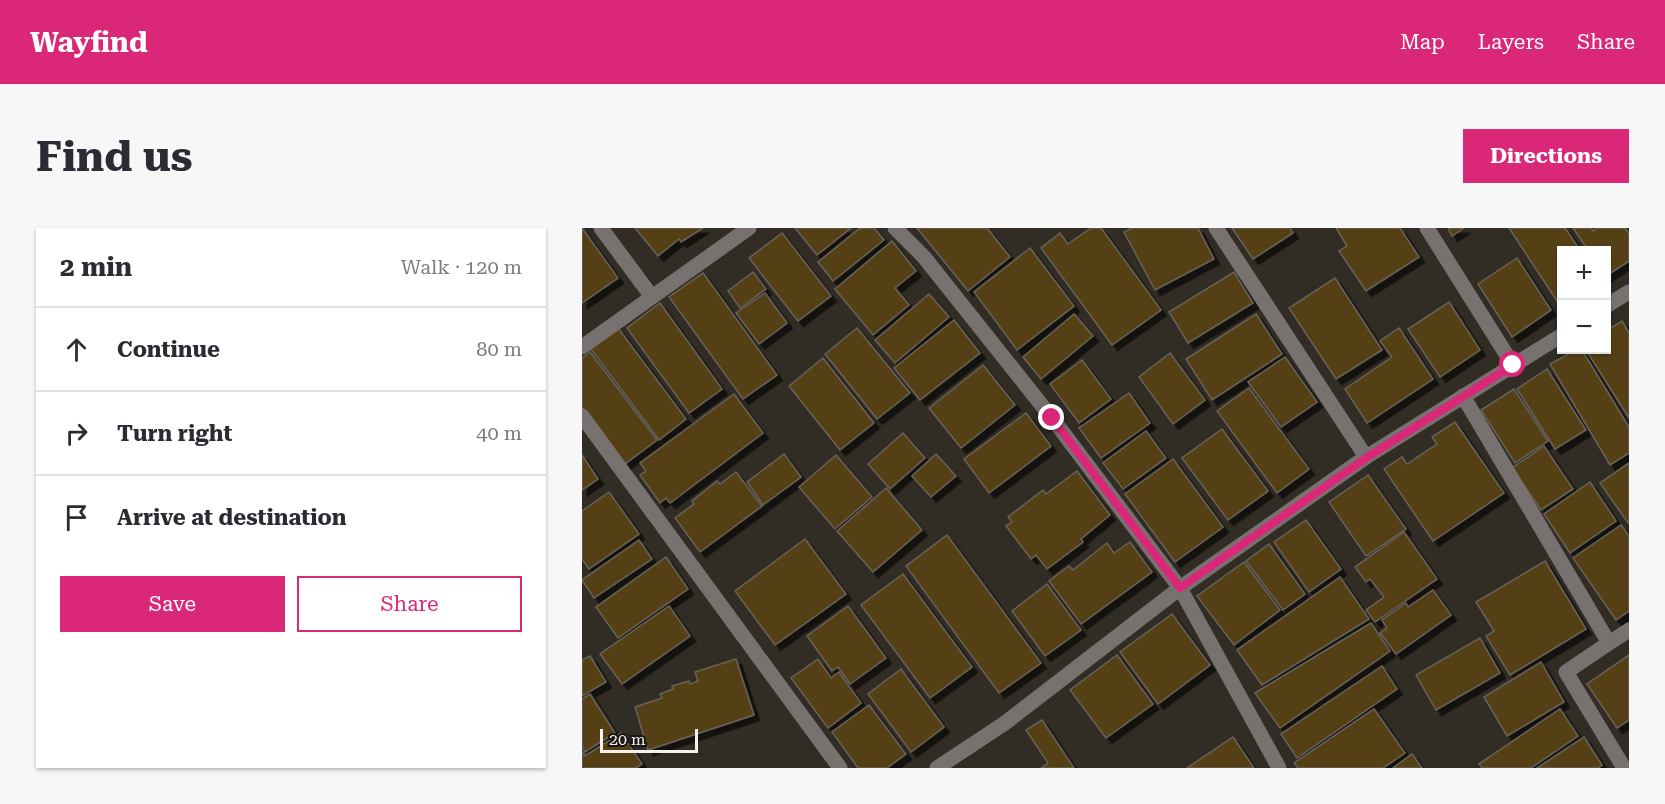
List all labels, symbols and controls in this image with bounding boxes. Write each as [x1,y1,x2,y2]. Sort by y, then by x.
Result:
text: Wayfind [30,26,148,59]
text: Map [1400,30,1445,54]
text: Layers [1478,30,1544,54]
text: Share [1577,30,1635,54]
button: Directions [1463,129,1629,183]
text: Find us [36,132,193,181]
map controls [1557,246,1611,354]
button: + [1557,246,1611,300]
text: 2 min [60,252,132,282]
text: Walk · 120 m [401,255,522,279]
button: − [1557,300,1611,354]
icon: ahead [60,333,93,366]
text: Continue [117,337,220,362]
text: 80 m [476,337,522,361]
route start [1499,351,1525,377]
route end [1038,404,1064,430]
icon: right [60,417,93,450]
text: Turn right [117,421,232,446]
text: 40 m [476,421,522,445]
icon: arrive [60,501,93,534]
text: Arrive at destination [117,505,346,530]
button: Save [60,576,285,632]
button: Share [297,576,522,632]
scale bar [600,726,698,754]
text: 20 m [609,730,646,749]

